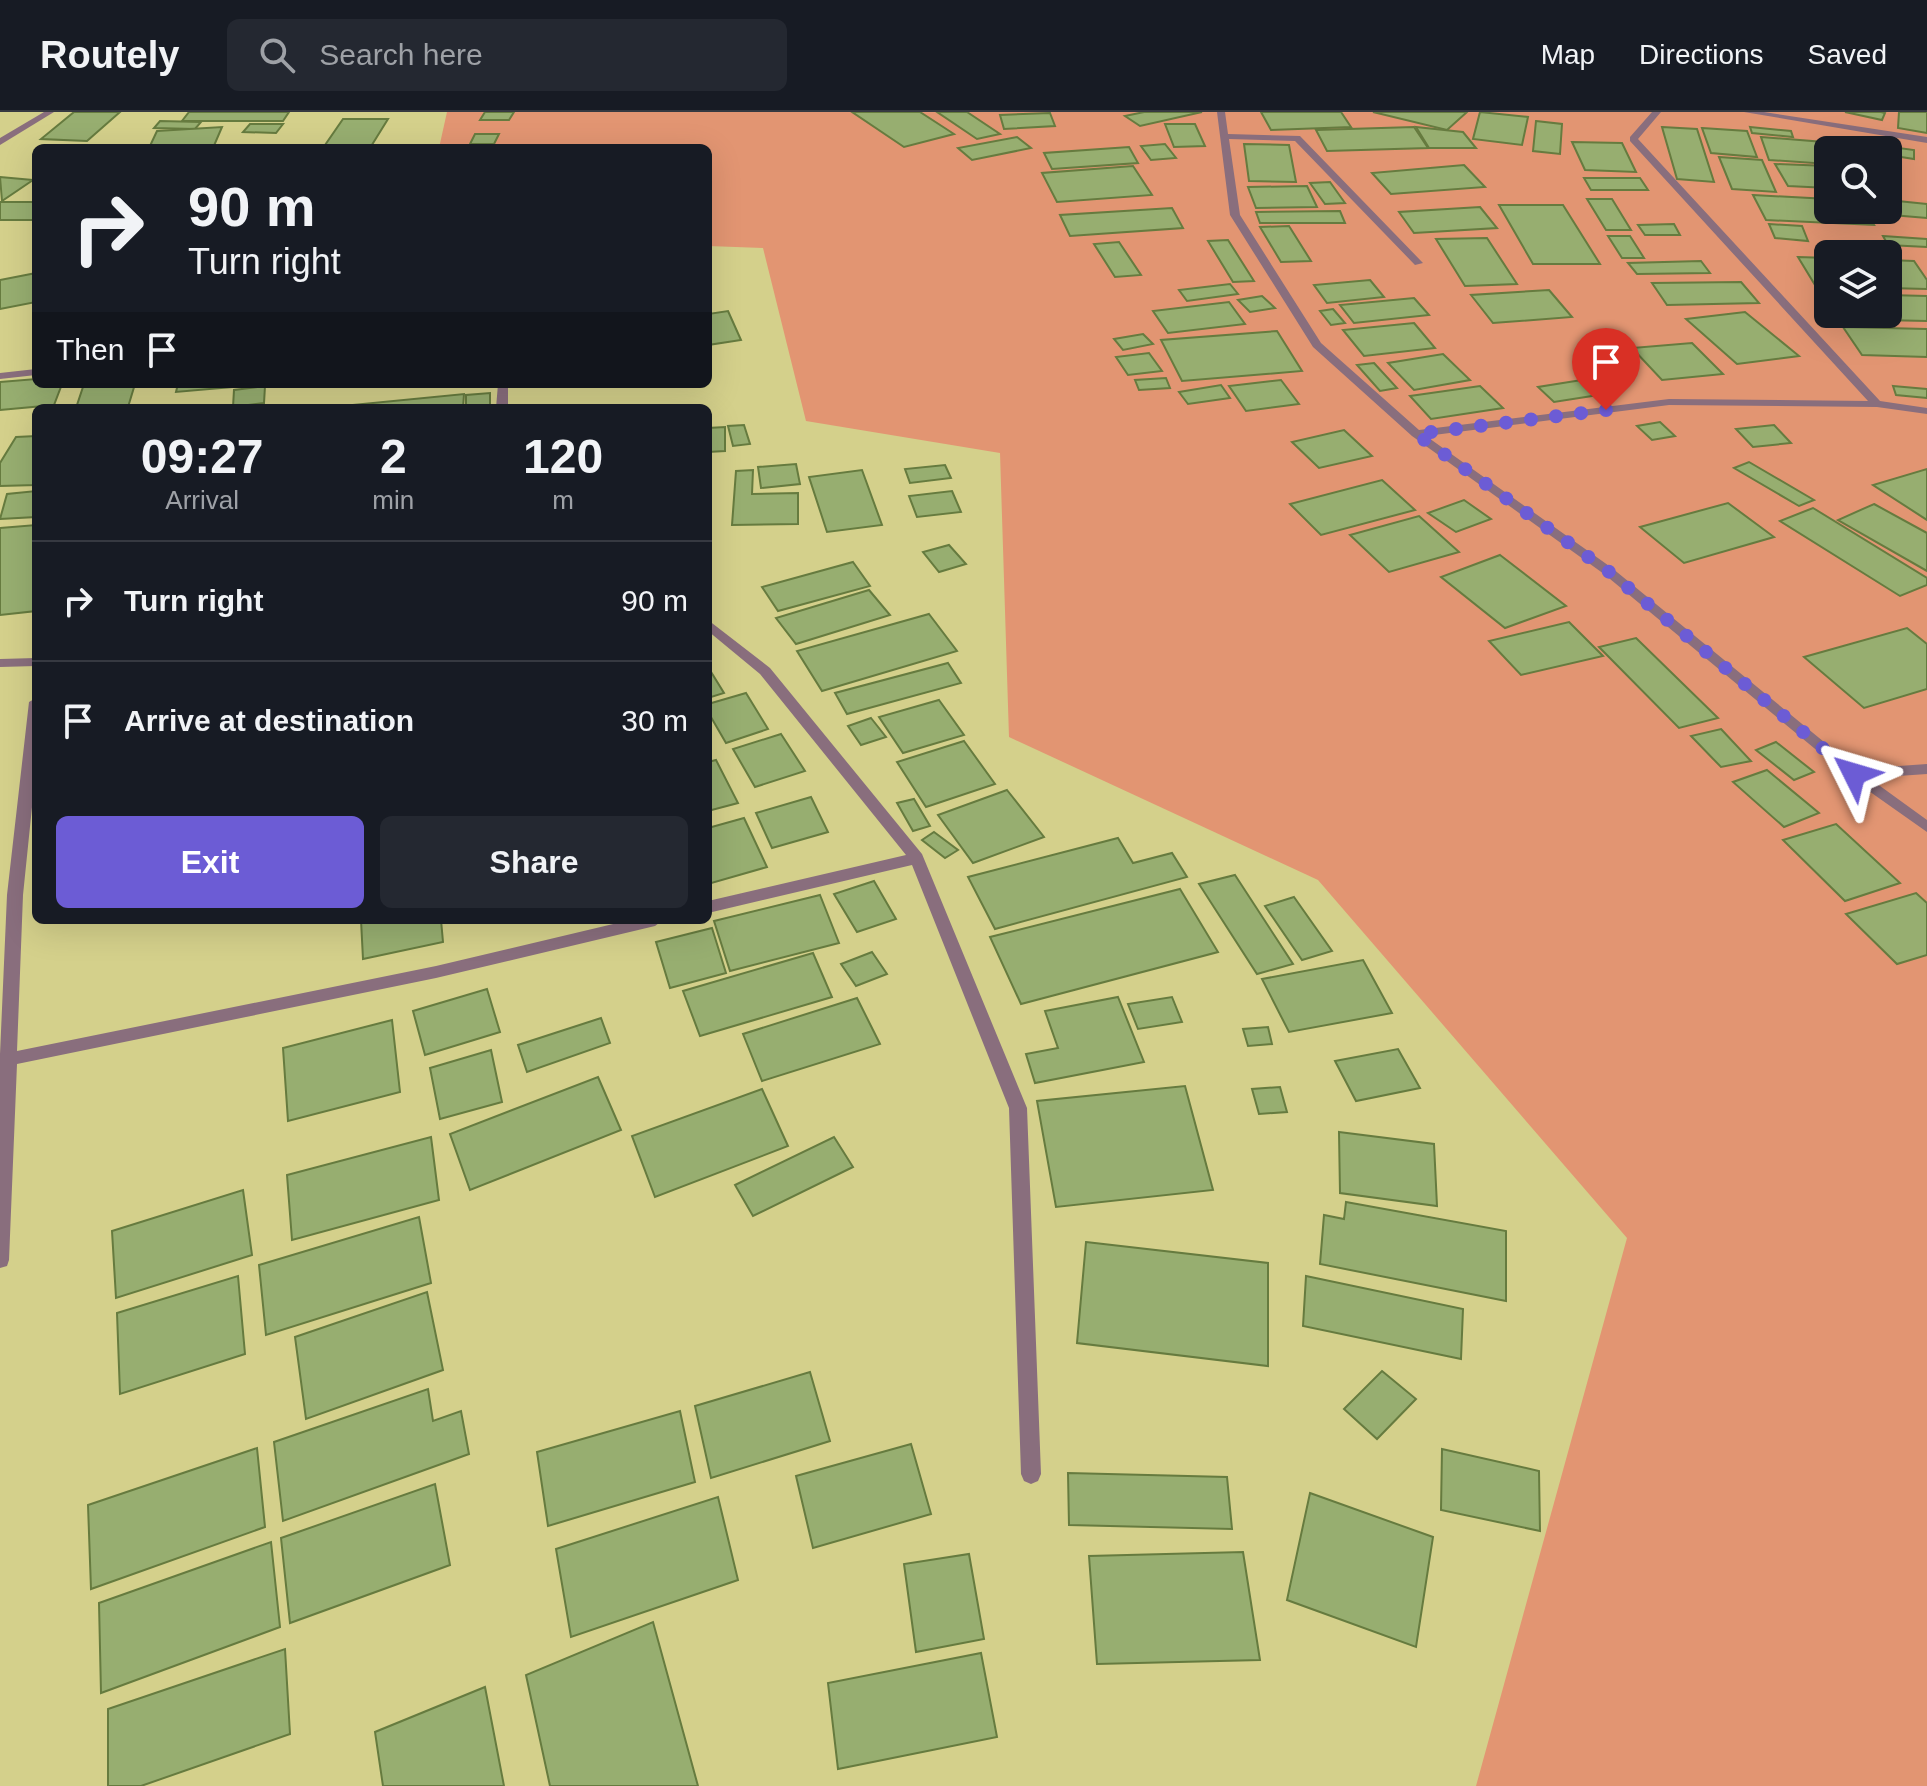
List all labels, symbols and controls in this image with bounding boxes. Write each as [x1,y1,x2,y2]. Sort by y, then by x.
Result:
search box [227,19,787,91]
icon: search [255,33,299,77]
text: Routely [40,34,179,76]
text: Search here [319,38,483,71]
text: Map [1541,39,1595,70]
text: Directions [1639,39,1764,70]
text: Saved [1808,39,1887,70]
map controls [1814,136,1902,328]
button: search [1814,136,1902,224]
text: 90 m [188,175,316,238]
icon: right [56,176,160,280]
button: layers [1814,240,1902,328]
text: Turn right [188,241,341,282]
icon: arrive [140,328,184,372]
pin [1572,328,1640,410]
text: Then [56,333,124,366]
icon: arrive [1584,340,1628,384]
text: 09:27 [141,430,264,483]
text: 2 [380,430,407,483]
text: 120 [523,430,603,483]
text: Arrival [165,485,239,515]
text: min [372,485,414,515]
text: m [552,485,574,515]
icon: right [56,579,100,623]
text: Turn right [124,584,263,617]
text: 90 m [621,584,688,617]
icon: arrive [56,699,100,743]
text: Arrive at destination [124,704,414,737]
text: 30 m [621,704,688,737]
position arrow [1812,732,1896,816]
button: Exit [56,816,364,908]
button: Share [380,816,688,908]

